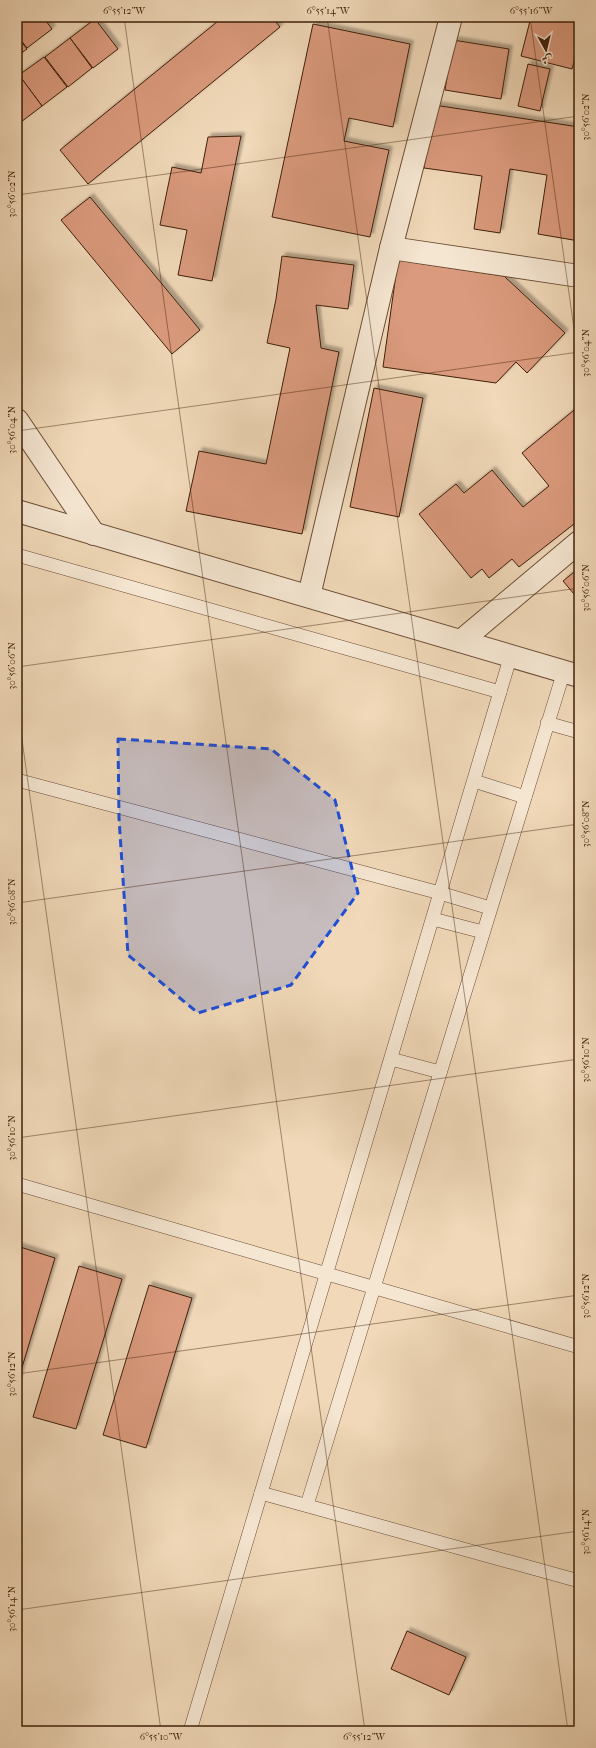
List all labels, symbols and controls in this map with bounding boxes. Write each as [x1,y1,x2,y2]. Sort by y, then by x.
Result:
text: 6°55'12"W [103,5,146,17]
text: 6°55'14"W [307,5,351,17]
text: 6°55'16"W [510,5,553,17]
north arrow [526,30,566,70]
text: ش [541,52,554,67]
text: 30°56'02"N [580,93,592,141]
text: 30°56'02"N [6,170,18,218]
text: 30°56'04"N [580,329,592,377]
text: 30°56'04"N [6,406,18,454]
text: 30°56'06"N [580,564,592,612]
text: 30°56'06"N [6,642,18,690]
text: 30°56'08"N [580,800,592,848]
text: 30°56'08"N [6,878,18,926]
text: 30°56'10"N [580,1037,592,1083]
text: 30°56'10"N [6,1115,18,1161]
text: 30°56'12"N [580,1273,592,1319]
text: 30°56'12"N [6,1351,18,1397]
text: 30°56'14"N [580,1509,592,1555]
text: 30°56'14"N [6,1586,18,1632]
text: 6°55'10"W [140,1731,183,1743]
text: 6°55'12"W [343,1731,386,1743]

